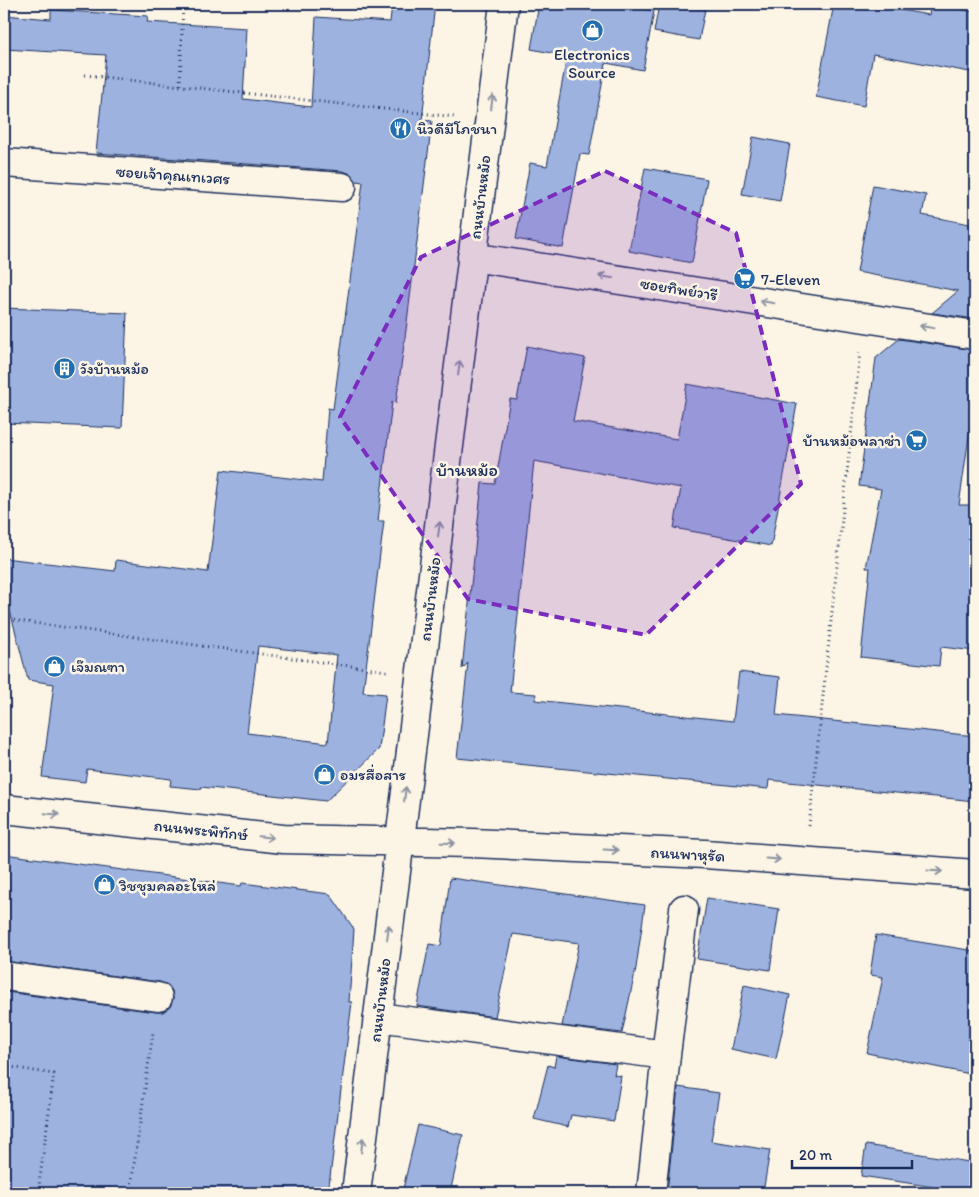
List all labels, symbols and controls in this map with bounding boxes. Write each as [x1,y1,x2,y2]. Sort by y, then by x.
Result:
shop icon: Electronics Source [580,18,604,42]
place label: Electronics Source [554,45,630,82]
one-way arrow [487,94,497,110]
restaurant icon: นิวดีมีโภชนา [389,116,413,140]
place label: นิวดีมีโภชนา [417,119,497,138]
street label: ถนนบ้านหม้อ [465,154,495,240]
street label: ซอยเจ้าคุณเทเวศร [115,162,231,189]
supermarket icon: 7-Eleven [733,267,757,291]
place label: 7-Eleven [761,270,820,289]
one-way arrow [598,272,614,282]
street label: ซอยทิพย์วารี [639,273,719,305]
one-way arrow [759,297,775,307]
one-way arrow [919,322,935,332]
building icon: วังบ้านหม้อ [52,356,76,380]
place label: วังบ้านหม้อ [80,359,149,378]
one-way arrow [454,360,464,376]
supermarket icon: บ้านหม้อพลาซ่า [905,428,929,452]
place label: บ้านหม้อพลาซ่า [803,431,901,450]
district label: บ้านหม้อ [436,459,498,481]
one-way arrow [434,521,444,537]
street label: ถนนบ้านหม้อ [415,556,445,642]
shop icon: เจ๊มณฑา [43,654,67,678]
place label: เจ๊มณฑา [71,657,125,676]
shop icon: อมรสื่อสาร [312,762,336,786]
place label: อมรสื่อสาร [340,764,406,784]
one-way arrow [400,786,410,802]
one-way arrow [44,809,60,819]
street label: ถนนพระพิทักษ์ [153,816,250,844]
one-way arrow [258,832,274,842]
one-way arrow [440,838,456,848]
street label: ถนนพาหุรัด [650,843,726,866]
one-way arrow [602,845,618,854]
one-way arrow [764,854,780,864]
one-way arrow [927,866,943,876]
shop icon: วิชชุมคลอะไหล่ [92,873,116,897]
place label: วิชชุมคลอะไหล่ [119,876,216,896]
one-way arrow [383,924,393,940]
street label: ถนนบ้านหม้อ [365,957,395,1043]
one-way arrow [357,1137,367,1153]
scale bar [792,1137,912,1169]
text: 20 m [799,1146,833,1164]

